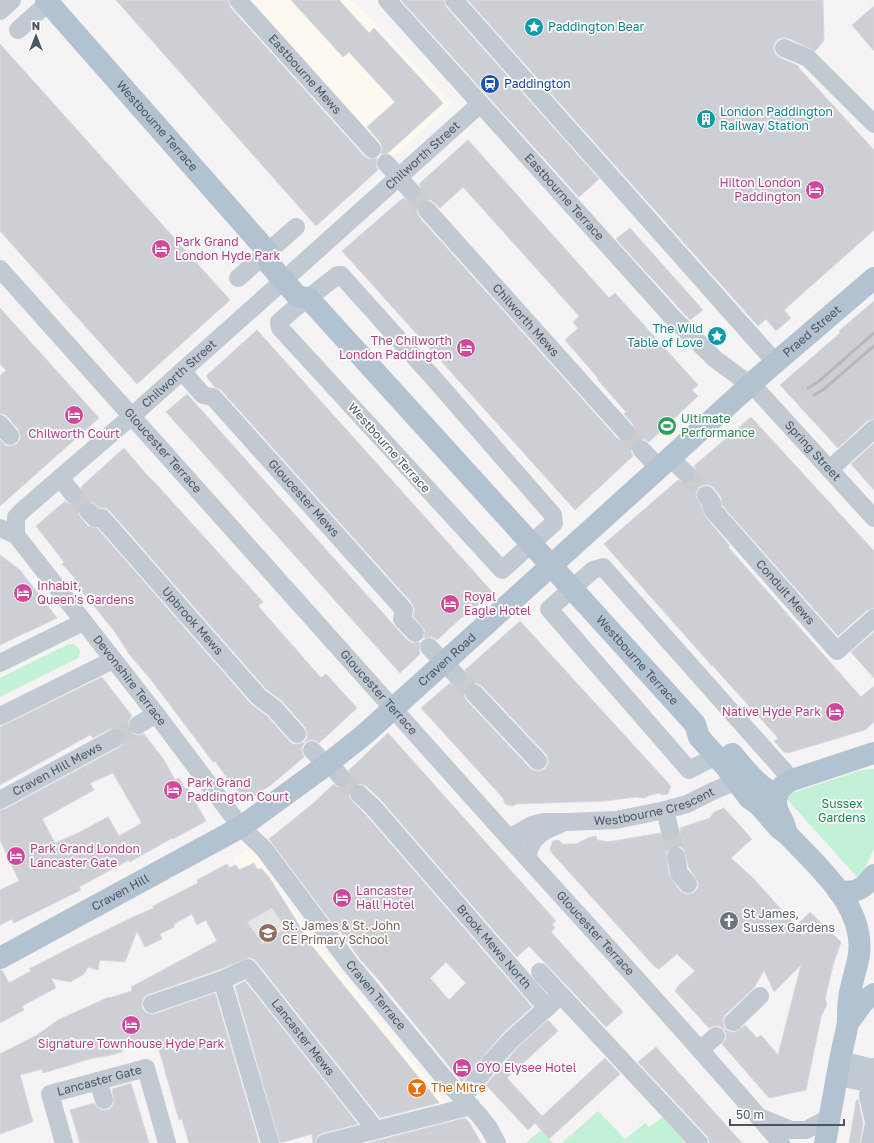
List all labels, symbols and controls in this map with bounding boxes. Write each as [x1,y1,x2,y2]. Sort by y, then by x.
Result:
north arrow [16,16,56,56]
place icon: Paddington Bear [523,16,545,38]
text: N [32,19,40,32]
place label: Paddington Bear [548,19,644,34]
street label: Eastbourne Mews [265,31,345,117]
station icon: Paddington [479,73,501,95]
place label: Paddington [504,76,571,91]
street label: Westbourne Terrace [113,77,201,174]
place label: London Paddington Railway Station [720,104,833,133]
building icon: London Paddington Railway Station [695,108,717,130]
street label: Chilworth Street [382,118,463,192]
street label: Eastbourne Terrace [522,150,608,243]
place label: Hilton London Paddington [719,175,801,204]
hotel icon: Hilton London Paddington [804,179,826,201]
place label: Park Grand London Hyde Park [175,234,280,263]
hotel icon: Park Grand London Hyde Park [150,238,172,260]
street label: Chilworth Mews [490,280,563,359]
street label: Praed Street [779,302,844,360]
place label: The Wild Table of Love [627,321,703,350]
place icon: The Wild Table of Love [706,325,728,347]
place label: The Chilworth London Paddington [339,333,452,362]
street label: Chilworth Street [138,336,219,411]
hotel icon: The Chilworth London Paddington [455,337,477,359]
street label: Westbourne Terrace [345,400,434,496]
hotel icon: Chilworth Court [63,404,85,426]
street label: Gloucester Terrace [121,405,205,496]
place label: Ultimate Performance [681,411,755,440]
sports icon: Ultimate Performance [656,415,678,437]
street label: Spring Street [782,417,844,484]
place label: Chilworth Court [28,426,120,441]
street label: Gloucester Mews [265,456,343,540]
street label: Conduit Mews [753,556,818,628]
place label: Inhabit, Queen's Gardens [37,578,134,607]
hotel icon: Inhabit, Queen's Gardens [12,582,34,604]
street label: Upbrook Mews [159,584,227,658]
place label: Royal Eagle Hotel [464,589,531,618]
hotel icon: Royal Eagle Hotel [439,593,461,615]
street label: Westbourne Terrace [593,612,682,708]
street label: Craven Road [415,629,479,689]
street label: Devonshire Terrace [90,632,170,728]
street label: Gloucester Terrace [337,646,421,738]
hotel icon: Native Hyde Park [824,701,846,723]
place label: Native Hyde Park [722,704,821,719]
street label: Craven Hill Mews [10,739,104,799]
place label: Park Grand Paddington Court [187,775,289,804]
hotel icon: Park Grand Paddington Court [162,779,184,801]
street label: Westbourne Crescent [593,783,717,828]
park label: Sussex Gardens [818,796,866,825]
place label: Park Grand London Lancaster Gate [30,841,140,870]
hotel icon: Park Grand London Lancaster Gate [5,845,27,867]
street label: Craven Hill [89,870,152,914]
place label: Lancaster Hall Hotel [356,883,415,912]
hotel icon: Lancaster Hall Hotel [331,887,353,909]
street label: Gloucester Terrace [554,888,638,978]
street label: Brook Mews North [454,901,535,992]
place label: St James, Sussex Gardens [743,906,835,935]
church icon: St James, Sussex Gardens [718,910,740,932]
place label: St. James & St. John CE Primary School [282,918,400,947]
school or university icon: St. James & St. John CE Primary School [257,922,279,944]
street label: Craven Terrace [343,957,409,1033]
street label: Lancaster Mews [268,996,338,1078]
hotel icon: Signature Townhouse Hyde Park [120,1014,142,1036]
place label: Signature Townhouse Hyde Park [38,1036,224,1051]
hotel icon: OYO Elysee Hotel [451,1057,473,1079]
place label: OYO Elysee Hotel [476,1060,577,1075]
street label: Lancaster Gate [55,1062,143,1099]
bar icon: The Mitre [406,1077,428,1099]
place label: The Mitre [431,1080,486,1095]
scale bar [730,1101,844,1127]
text: 50 m [736,1107,764,1122]

